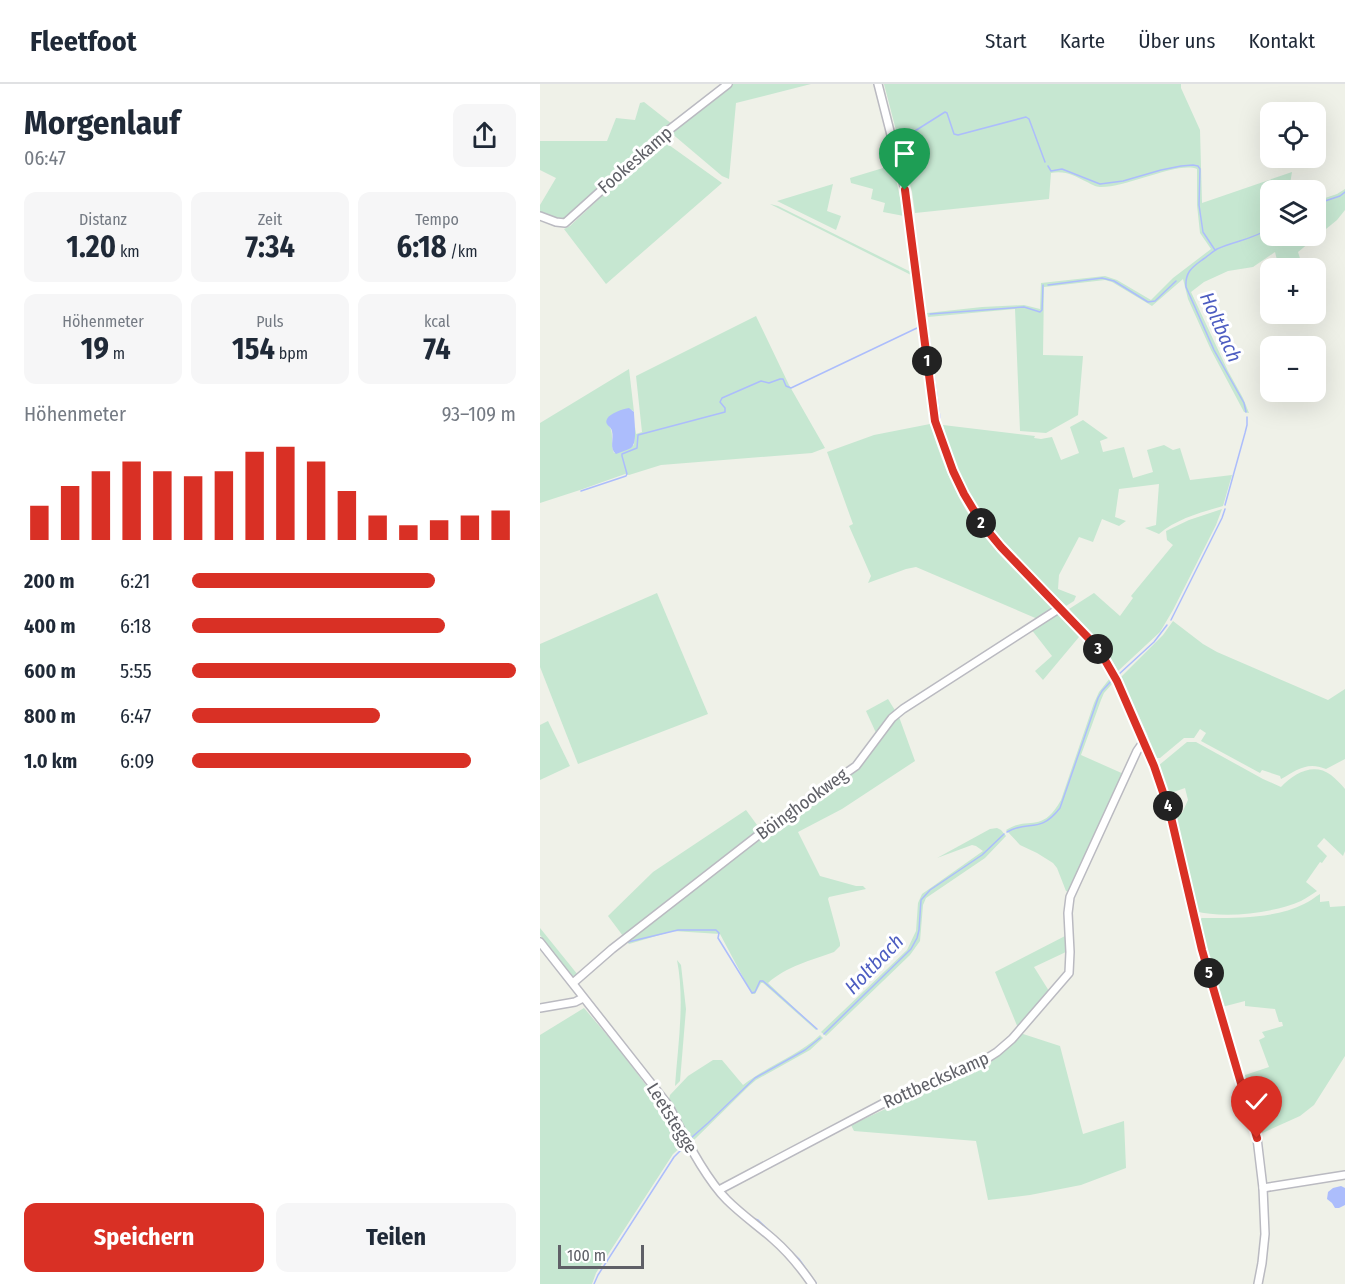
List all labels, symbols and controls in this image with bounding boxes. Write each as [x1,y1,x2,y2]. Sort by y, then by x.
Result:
text: Fleetfoot [30,25,137,58]
text: Start [985,28,1027,54]
text: Karte [1060,28,1105,54]
text: Über uns [1138,28,1215,54]
text: Kontakt [1248,28,1315,54]
map controls [1260,102,1326,402]
button: locate [1260,102,1326,168]
text: Morgenlauf [24,103,180,143]
button: share [453,104,516,167]
street label: Fookeskamp [593,122,677,198]
pin [879,128,930,190]
icon: arrive [888,137,921,170]
text: 06:47 [24,146,66,170]
button: layers [1260,180,1326,246]
text: Distanz [79,210,127,229]
text: Zeit [258,210,282,229]
text: Tempo [415,210,459,229]
text: 1.20 [66,229,116,265]
text: 7:34 [245,229,295,265]
text: 6:18 [396,229,447,265]
text: km [116,242,140,261]
text: /km [447,242,478,261]
button: + [1260,258,1326,324]
water label: Holtbach [1195,288,1247,366]
text: Höhenmeter [62,312,144,331]
text: Puls [256,312,284,331]
text: kcal [424,312,450,331]
text: 19 [81,331,109,367]
text: 154 [232,331,275,367]
text: 74 [423,331,451,367]
button: − [1260,336,1326,402]
text: m [109,344,125,363]
text: bpm [275,344,308,363]
pin: 1 [912,346,942,376]
text: 1 [924,351,930,370]
text: Höhenmeter [24,402,126,426]
text: 93–109 m [442,402,516,426]
pin: 2 [966,508,996,538]
text: 2 [977,513,985,532]
text: 200 m [24,569,75,593]
text: 6:21 [120,569,150,593]
text: 400 m [24,614,76,638]
text: 6:18 [120,614,151,638]
pin: 3 [1083,634,1113,664]
text: 3 [1094,639,1102,658]
text: 600 m [24,659,76,683]
text: 5:55 [120,659,152,683]
text: 800 m [24,704,76,728]
text: 6:47 [120,704,151,728]
text: 1.0 km [24,749,77,773]
text: 6:09 [120,749,154,773]
street label: Böinghookweg [752,763,852,845]
pin: 4 [1153,791,1183,821]
text: 4 [1164,796,1172,815]
water label: Holtbach [840,929,908,999]
pin: 5 [1194,958,1224,988]
text: 5 [1205,963,1213,982]
street label: Rottbeckskamp [880,1047,992,1113]
pin [1231,1076,1282,1138]
street label: Leetstegge [642,1079,702,1157]
icon: check [1240,1085,1273,1118]
button: Speichern [24,1203,264,1272]
button: Teilen [276,1203,516,1272]
scale bar [558,1242,644,1270]
text: 100 m [567,1246,606,1265]

